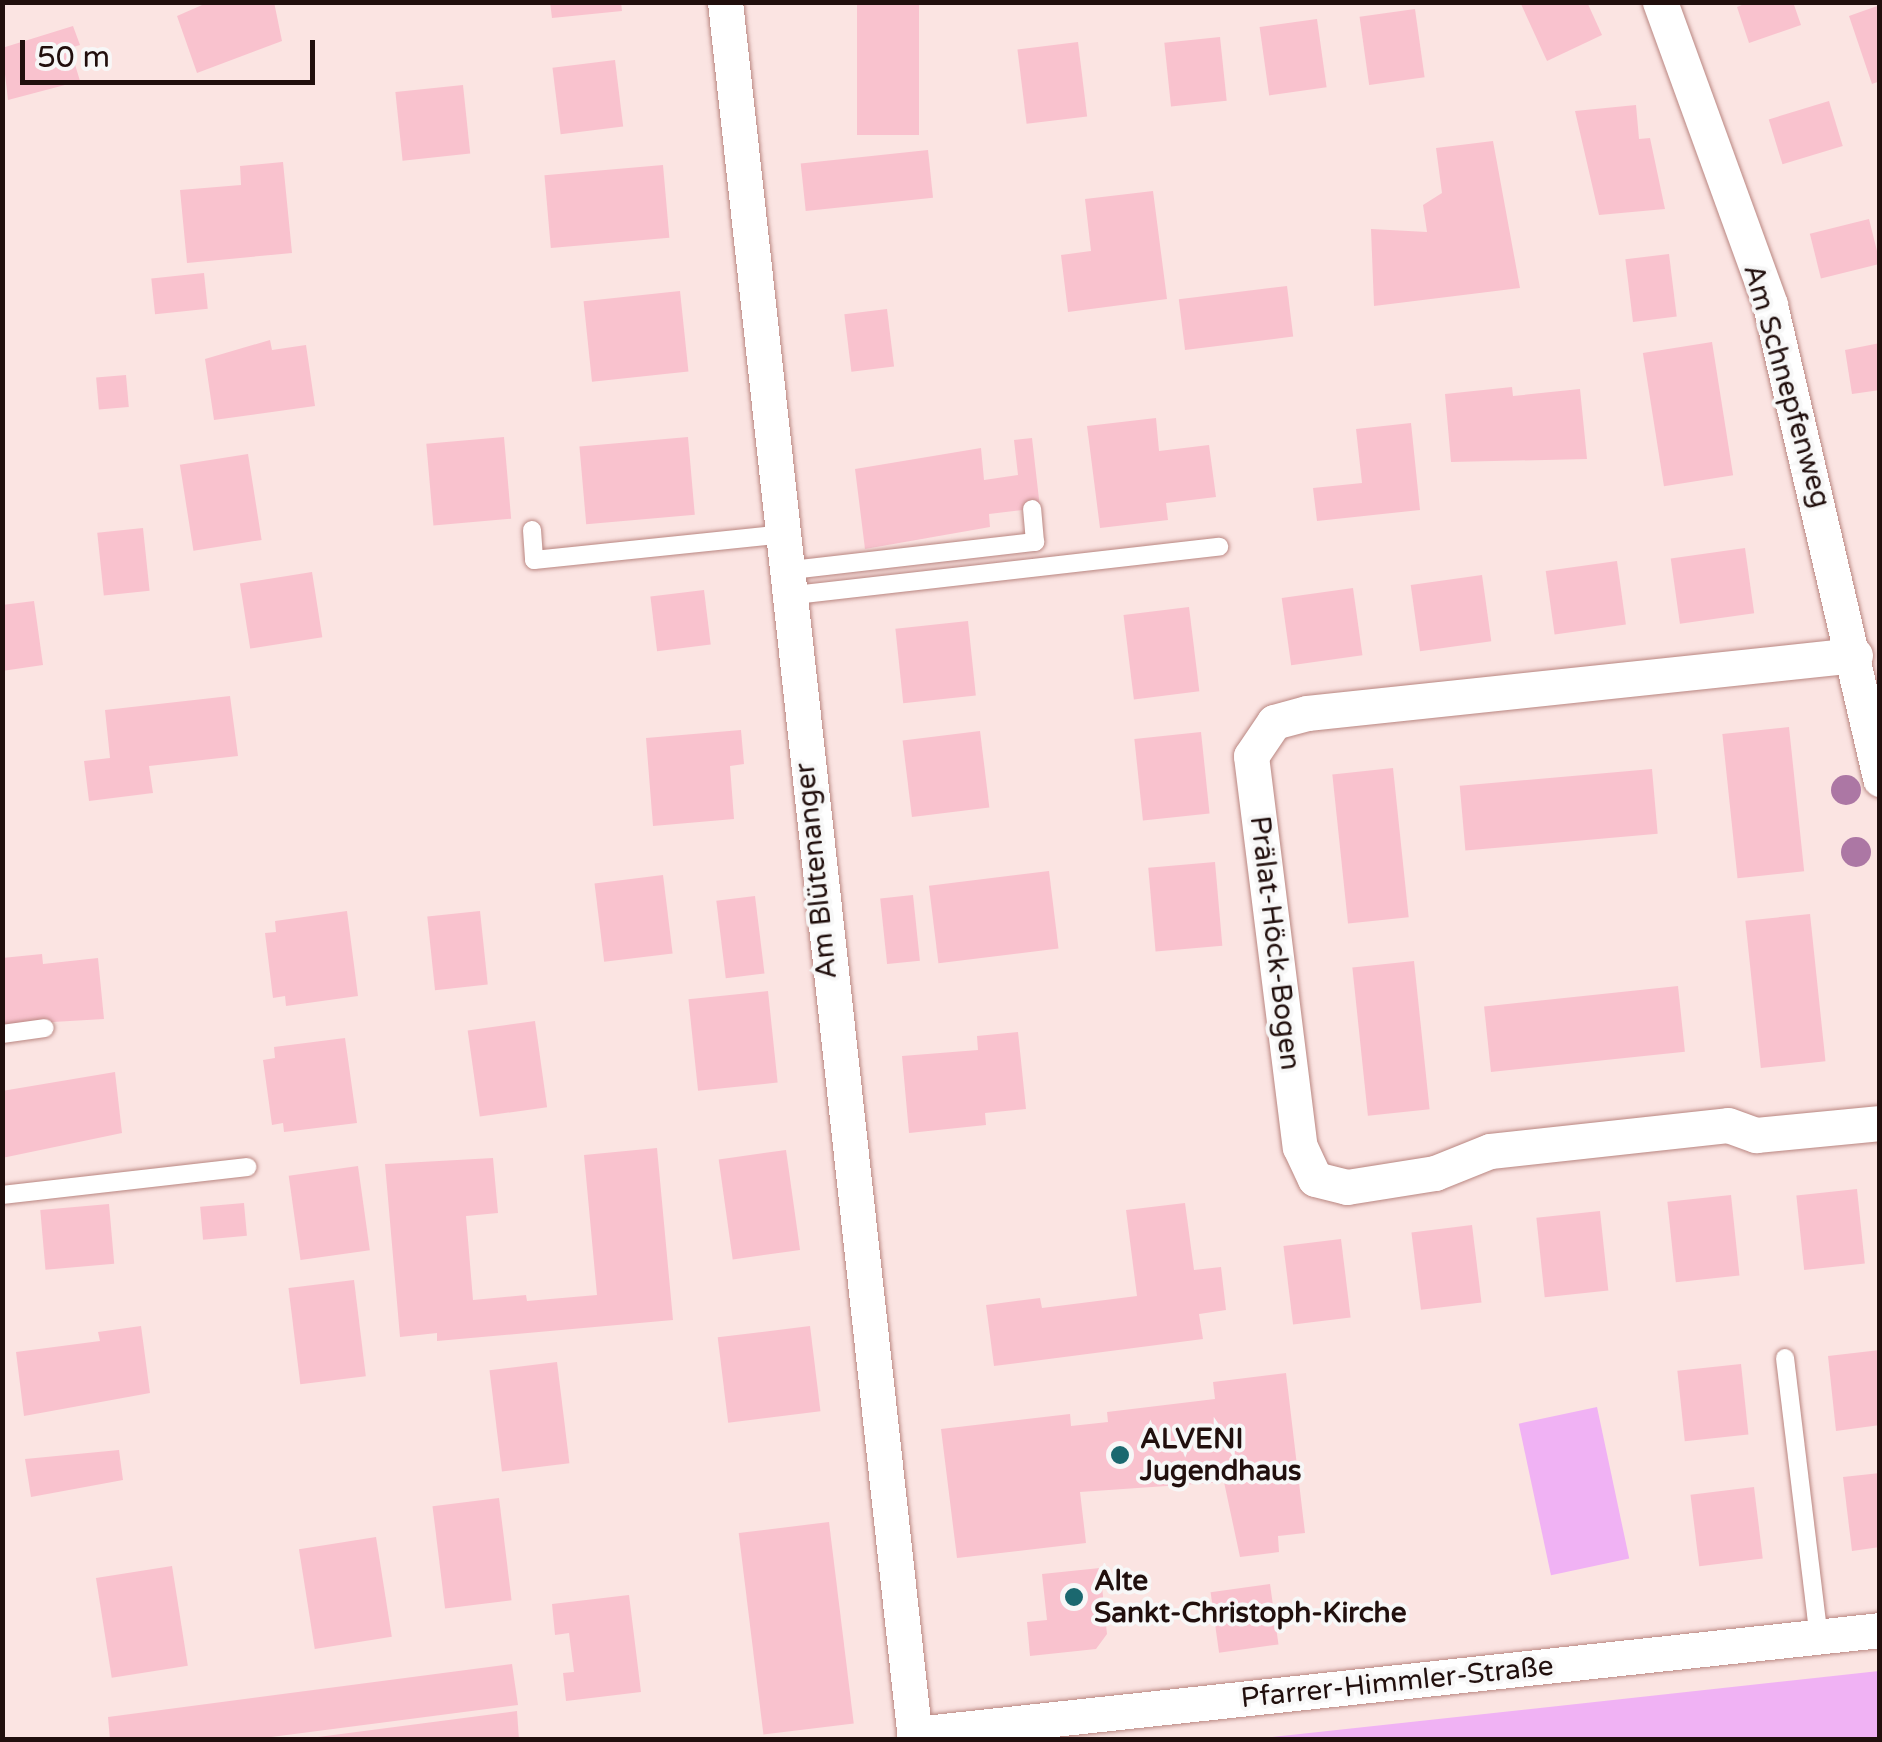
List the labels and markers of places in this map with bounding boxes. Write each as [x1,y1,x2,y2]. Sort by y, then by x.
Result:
place label: ALVENI Jugendhaus [1140,1422,1302,1488]
marker: ALVENI Jugendhaus [1109,1444,1131,1466]
place label: Alte Sankt-Christoph-Kirche [1094,1564,1406,1630]
marker: Alte Sankt-Christoph-Kirche [1063,1586,1085,1608]

